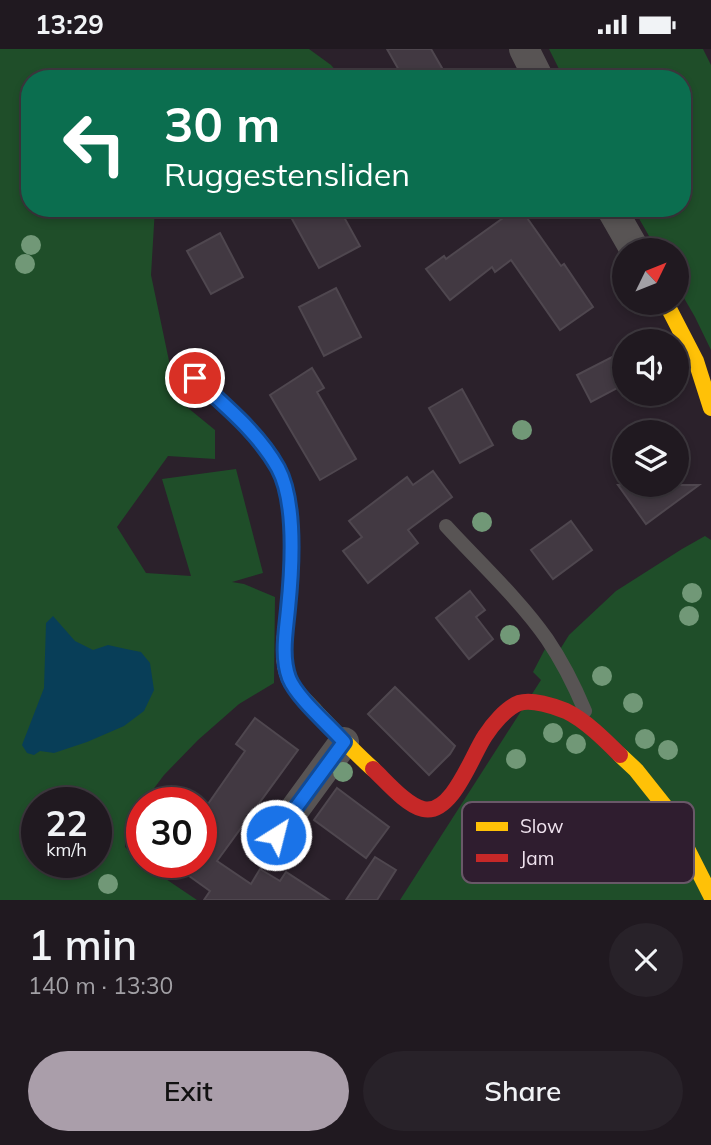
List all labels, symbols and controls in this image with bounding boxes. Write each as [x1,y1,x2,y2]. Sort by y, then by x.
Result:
text: 13:29 [35,8,104,41]
text: 30 m [164,93,280,154]
icon: left [49,98,140,189]
text: Ruggestensliden [164,154,410,194]
north arrow [612,238,690,315]
map controls [612,238,689,497]
button: sound [612,329,689,406]
pin [165,348,225,408]
icon: arrive [176,359,214,397]
button: layers [612,420,689,497]
speed limit sign: 30 [126,787,217,878]
position arrow [239,798,313,872]
text: 22 [45,801,88,845]
legend [462,802,694,883]
text: Slow [520,814,564,838]
text: km/h [46,838,87,861]
text: Jam [520,846,554,870]
text: 1 min [28,918,137,971]
button: close [609,923,683,997]
text: 140 m · 13:30 [28,971,173,1000]
button: Exit [28,1051,349,1131]
button: Share [363,1051,683,1131]

